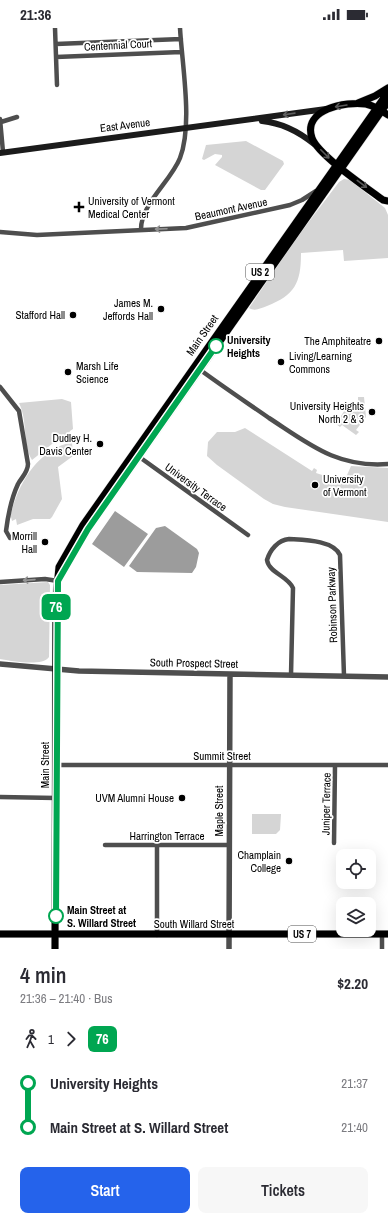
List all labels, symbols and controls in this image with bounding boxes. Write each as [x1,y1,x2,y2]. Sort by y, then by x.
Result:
text: 21:36 [20,4,51,25]
street label: Centennial Court [84,36,153,54]
one-way arrow [335,102,348,110]
one-way arrow [283,110,296,118]
street label: East Avenue [99,115,151,135]
one-way arrow [320,149,330,159]
one-way arrow [356,180,367,188]
place label: University of Vermont Medical Center [88,194,175,221]
street label: Beaumont Avenue [194,195,268,223]
marker: University of Vermont Medical Center [73,201,85,213]
one-way arrow [155,225,168,233]
road number: US 2 [246,264,274,280]
place label: James M. Jeffords Hall [103,296,153,323]
marker: James M. Jeffords Hall [156,304,166,314]
place label: Stafford Hall [16,308,65,322]
marker: Stafford Hall [68,310,78,320]
street label: Main Street [183,311,221,358]
place label: University Heights [227,333,271,360]
place label: The Amphiteatre [304,334,371,348]
marker: The Amphiteatre [374,336,384,346]
marker: University Heights [208,338,224,354]
place label: Living/Learning Commons [289,349,352,376]
marker: Living/Learning Commons [276,357,286,367]
place label: Marsh Life Science [76,359,119,386]
marker: Marsh Life Science [63,367,73,377]
place label: University Heights North 2 & 3 [290,399,364,426]
marker: University Heights North 2 & 3 [367,407,377,417]
place label: Dudley H. Davis Center [39,431,92,458]
marker: Dudley H. Davis Center [95,439,105,449]
street label: University Terrace [162,460,230,514]
place label: University of Vermont [323,472,367,499]
marker: University of Vermont [310,480,320,490]
place label: Morrill Hall [12,529,37,556]
marker: Morrill Hall [40,537,50,547]
street label: Robinson Parkway [324,566,340,643]
one-way arrow [23,577,36,584]
line badge: 76 [38,594,74,620]
text: 76 [50,598,62,616]
street label: South Prospect Street [150,655,239,671]
street label: Main Street [38,741,52,788]
street label: Summit Street [193,749,251,763]
street label: Juniper Terrace [318,773,334,835]
street label: Maple Street [212,785,226,837]
place label: UVM Alumni House [95,791,174,805]
marker: UVM Alumni House [177,793,187,803]
street label: Harrington Terrace [129,829,205,843]
place label: Champlain College [237,848,281,875]
map controls [336,849,376,937]
button: locate [336,849,376,889]
marker: Champlain College [284,856,294,866]
button: layers [336,897,376,937]
place label: Main Street at S. Willard Street [67,903,136,930]
marker: Main Street at S. Willard Street [48,908,64,924]
street label: South Willard Street [154,917,235,931]
road number: US 7 [288,926,316,942]
text: 4 min [20,960,66,990]
text: $2.20 [337,973,368,994]
text: 21:36 – 21:40 · Bus [20,990,112,1007]
icon: walk [20,1028,42,1050]
icon: forward [60,1028,82,1050]
text: 76 [96,1030,109,1048]
text: 1 [48,1031,54,1048]
text: University Heights [50,1073,158,1094]
text: 21:37 [341,1075,368,1092]
text: Main Street at S. Willard Street [50,1117,228,1138]
text: 21:40 [341,1119,368,1136]
button: Start [20,1167,190,1213]
button: Tickets [198,1167,368,1213]

